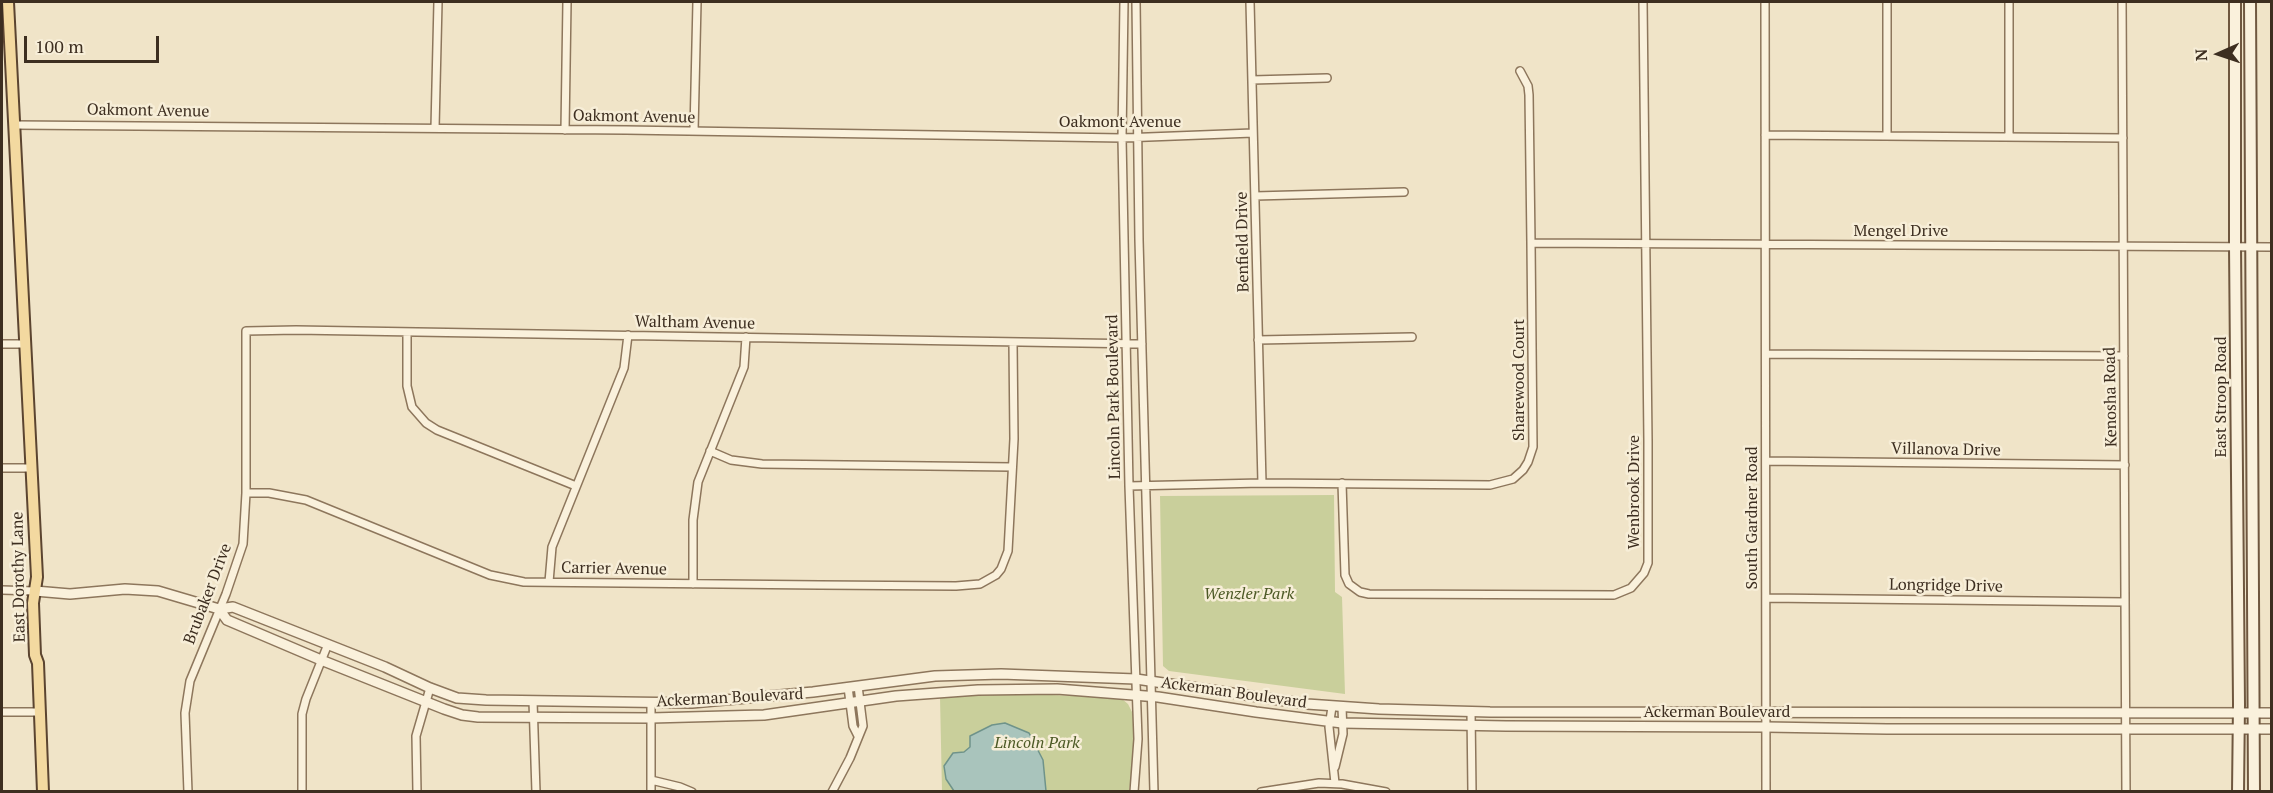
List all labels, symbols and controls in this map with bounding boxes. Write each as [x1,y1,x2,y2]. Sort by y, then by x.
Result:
scale bar [27,24,162,62]
north arrow [2189,24,2249,84]
text: 100 m [35,34,84,58]
text: N [2190,48,2212,62]
street label: Oakmont Avenue [87,100,209,122]
street label: Oakmont Avenue [573,106,695,128]
street label: Oakmont Avenue [1059,112,1181,132]
street label: Benfield Drive [1233,191,1253,293]
street label: Mengel Drive [1854,221,1948,241]
street label: Waltham Avenue [635,312,755,334]
street label: Lincoln Park Boulevard [1103,314,1125,480]
street label: Sharewood Court [1509,319,1529,441]
street label: East Stroop Road [2211,336,2231,458]
street label: Kenosha Road [2101,347,2121,447]
street label: Wenbrook Drive [1624,435,1644,549]
street label: Villanova Drive [1891,439,2001,461]
street label: South Gardner Road [1742,446,1762,590]
street label: East Dorothy Lane [8,511,30,643]
street label: Brubaker Drive [180,541,236,647]
street label: Carrier Avenue [561,558,667,580]
street label: Longridge Drive [1889,575,2003,597]
park label: Wenzler Park [1204,584,1294,604]
street label: Ackerman Boulevard [1160,673,1308,713]
street label: Ackerman Boulevard [656,685,804,711]
street label: Ackerman Boulevard [1643,702,1791,722]
park label: Lincoln Park [994,733,1080,753]

